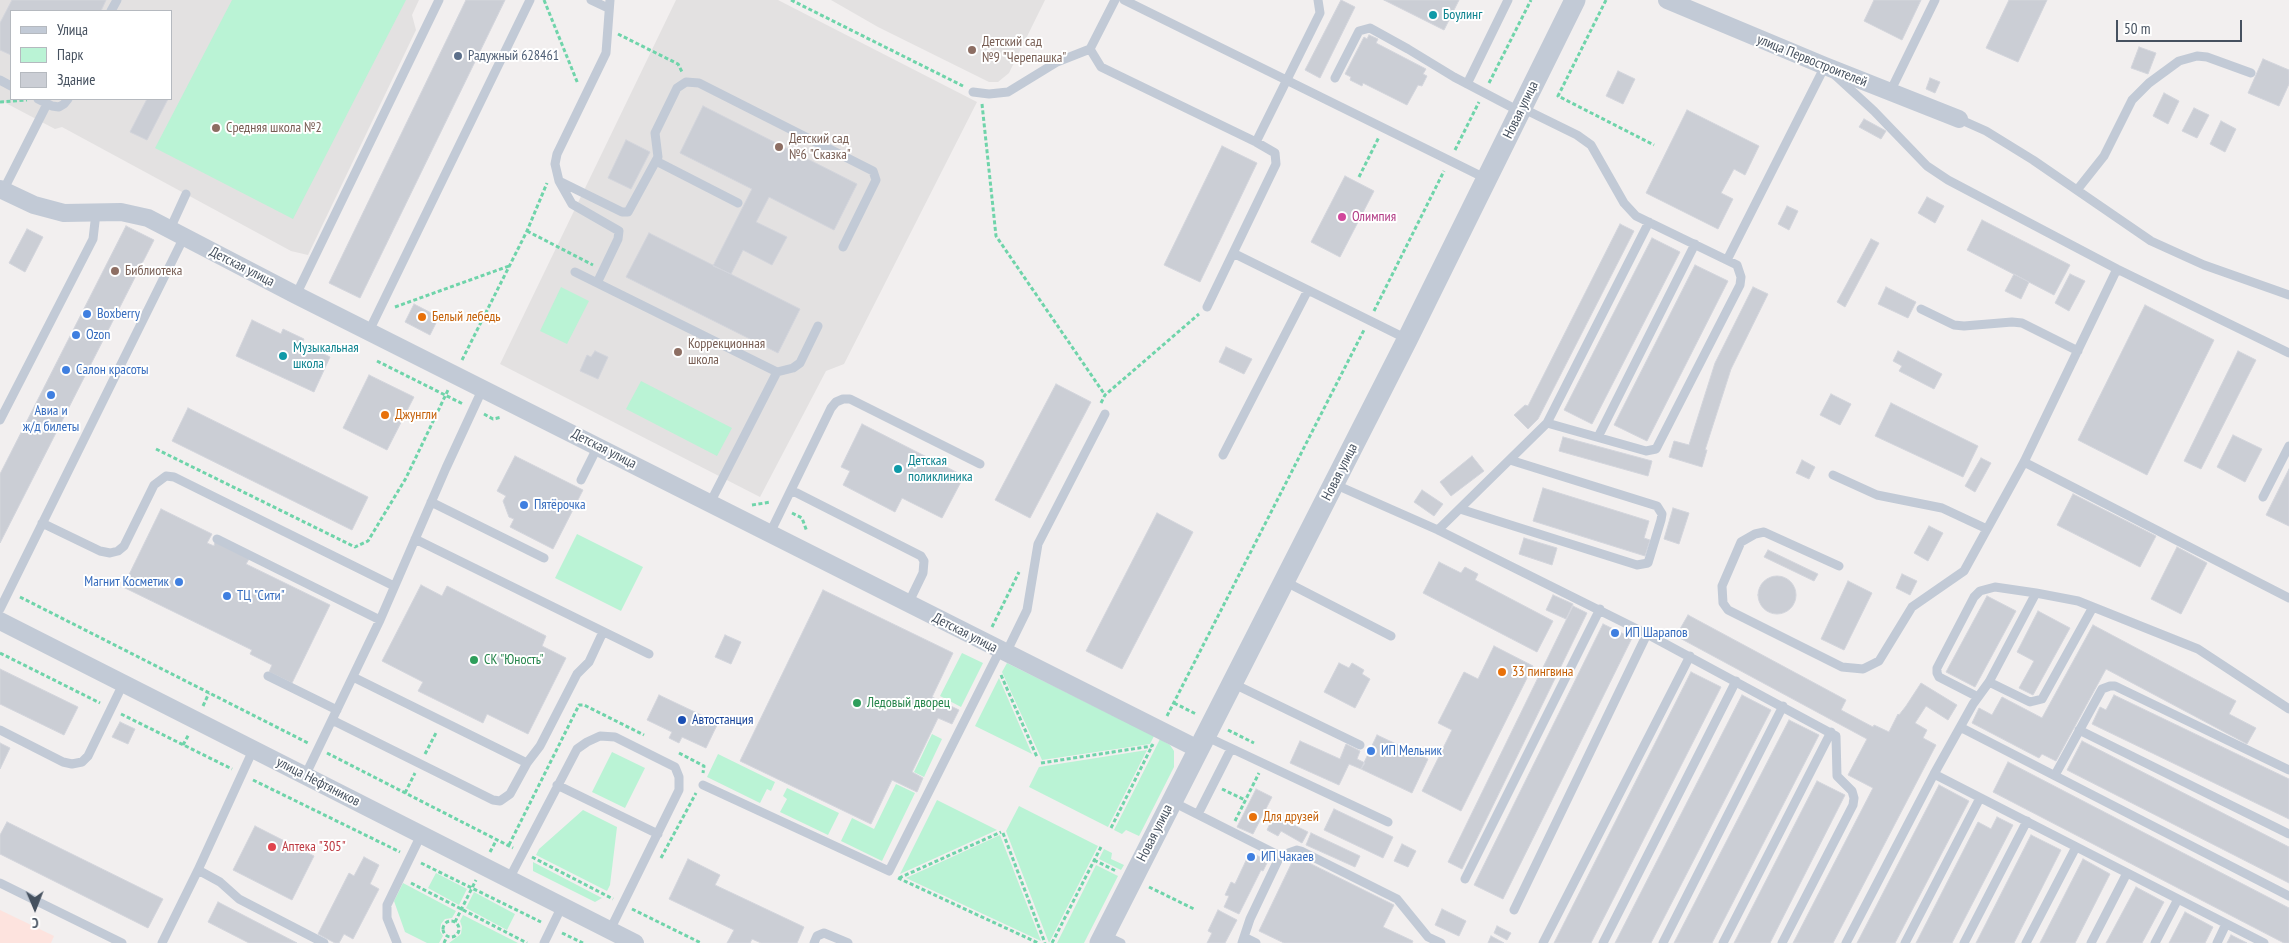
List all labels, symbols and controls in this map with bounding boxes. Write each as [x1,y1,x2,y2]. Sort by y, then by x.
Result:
place label: Боулинг [1443,7,1482,23]
marker: Боулинг [1427,9,1439,21]
legend [10,10,172,100]
scale bar [2119,10,2245,42]
text: 50 m [2124,19,2150,38]
text: Улица [57,20,88,39]
street label: улица Первостроителей [1754,31,1870,91]
place label: Детский сад №9 "Черепашка" [982,34,1066,66]
marker: Детский сад №9 "Черепашка" [966,44,978,56]
text: Парк [57,45,83,64]
place label: Радужный 628461 [468,48,559,64]
marker: Радужный 628461 [452,50,464,62]
text: Здание [57,70,95,89]
street label: Новая улица [1500,79,1542,141]
place label: Средняя школа №2 [226,120,322,136]
marker: Средняя школа №2 [210,122,222,134]
place label: Детский сад №6 "Сказка" [789,131,851,164]
marker: Детский сад №6 "Сказка" [773,141,785,153]
place label: Олимпия [1352,209,1396,225]
marker: Олимпия [1336,211,1348,223]
street label: Детская улица [207,244,277,290]
place label: Библиотека [125,263,182,279]
marker: Библиотека [109,265,121,277]
place label: Boxberry [97,306,140,322]
marker: Boxberry [81,308,93,320]
place label: Белый лебедь [432,309,501,325]
marker: Белый лебедь [416,311,428,323]
place label: Ozon [86,327,111,343]
marker: Ozon [70,329,82,341]
place label: Коррекционная школа [688,336,765,368]
place label: Музыкальная школа [293,340,359,372]
marker: Коррекционная школа [672,346,684,358]
marker: Музыкальная школа [277,350,289,362]
place label: Салон красоты [76,362,149,378]
marker: Салон красоты [60,364,72,376]
marker: Авиа и ж/д билеты [45,389,57,401]
place label: Авиа и ж/д билеты [23,403,79,436]
place label: Джунгли [395,407,437,423]
marker: Джунгли [379,409,391,421]
street label: Детская улица [569,426,639,472]
street label: Новая улица [1318,441,1362,503]
place label: Детская поликлиника [908,453,973,486]
marker: Детская поликлиника [892,463,904,475]
place label: Пятёрочка [534,497,586,513]
marker: Пятёрочка [518,499,530,511]
place label: Магнит Косметик [84,574,169,590]
marker: Магнит Косметик [173,576,185,588]
place label: ТЦ "Сити" [237,588,285,604]
marker: ТЦ "Сити" [221,590,233,602]
street label: Детская улица [930,610,1000,656]
place label: ИП Шарапов [1625,625,1688,641]
marker: ИП Шарапов [1609,627,1621,639]
place label: СК "Юность" [484,652,543,668]
marker: СК "Юность" [468,654,480,666]
place label: 33 пингвина [1512,664,1573,680]
marker: 33 пингвина [1496,666,1508,678]
place label: Ледовый дворец [867,695,950,711]
marker: Ледовый дворец [851,697,863,709]
place label: Автостанция [692,712,753,728]
marker: Автостанция [676,714,688,726]
place label: ИП Мельник [1381,743,1442,759]
marker: ИП Мельник [1365,745,1377,757]
street label: улица Нефтяников [273,754,363,810]
street label: Новая улица [1133,802,1177,864]
place label: Для друзей [1263,809,1319,825]
marker: Для друзей [1247,811,1259,823]
place label: Аптека "305" [282,839,346,855]
marker: Аптека "305" [266,841,278,853]
place label: ИП Чакаев [1261,849,1314,865]
marker: ИП Чакаев [1245,851,1257,863]
north arrow [10,883,60,933]
text: С [32,914,39,932]

